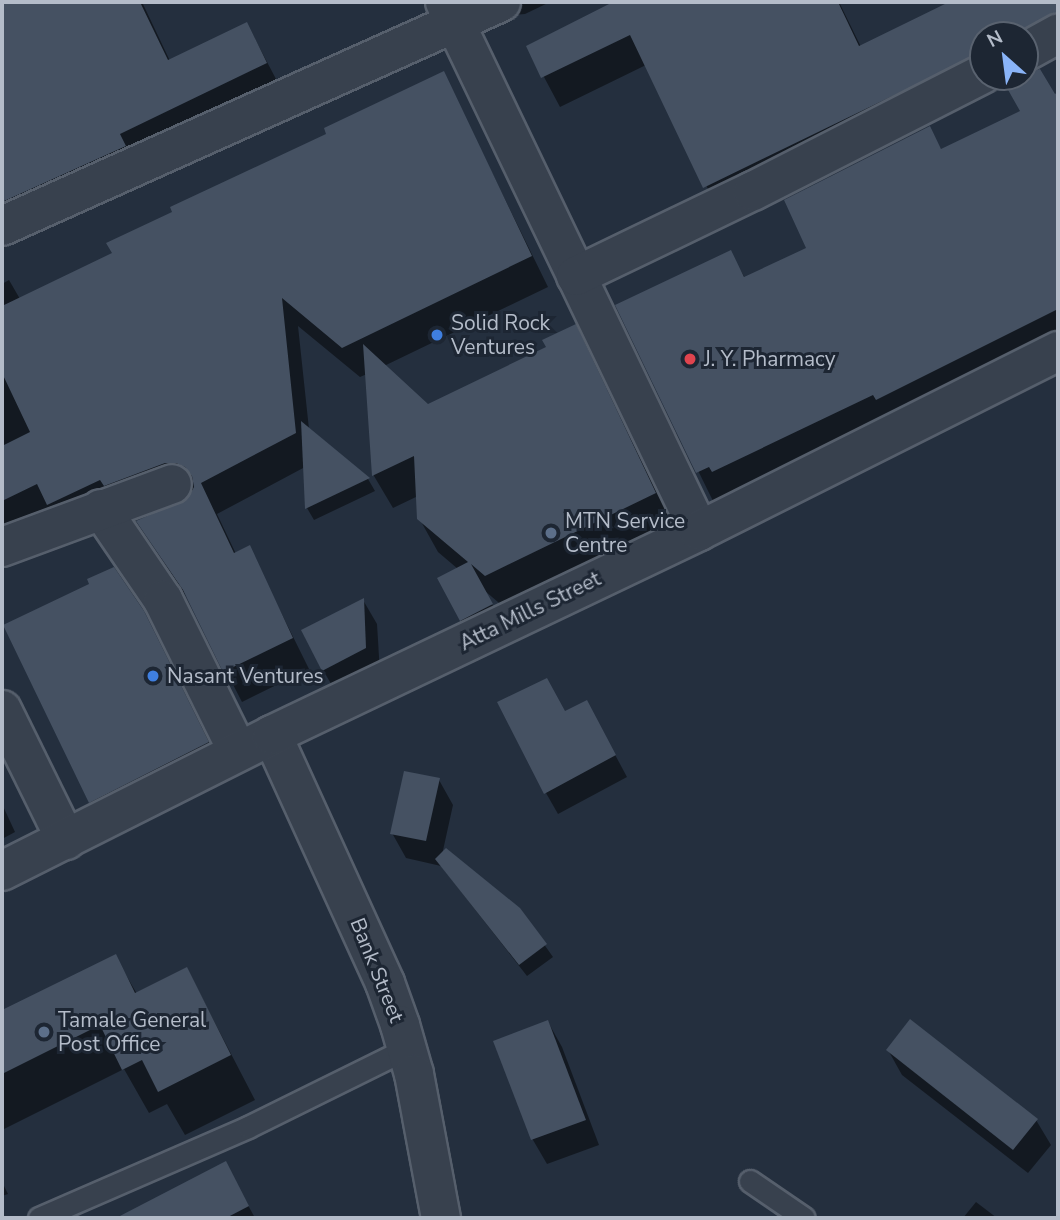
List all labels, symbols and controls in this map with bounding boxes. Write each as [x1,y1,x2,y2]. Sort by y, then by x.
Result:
north arrow [969,21,1039,91]
text: N [983,24,1007,54]
place label: Solid Rock Ventures [451,310,550,360]
marker: Solid Rock Ventures [429,327,445,343]
place label: J. Y. Pharmacy [704,346,836,372]
marker: J. Y. Pharmacy [682,351,698,367]
place label: MTN Service Centre [565,508,685,558]
marker: MTN Service Centre [543,525,559,541]
street label: Atta Mills Street [455,566,605,656]
place label: Nasant Ventures [167,663,324,689]
marker: Nasant Ventures [145,668,161,684]
street label: Bank Street [345,914,409,1026]
place label: Tamale General Post Office [58,1007,206,1057]
marker: Tamale General Post Office [36,1024,52,1040]

